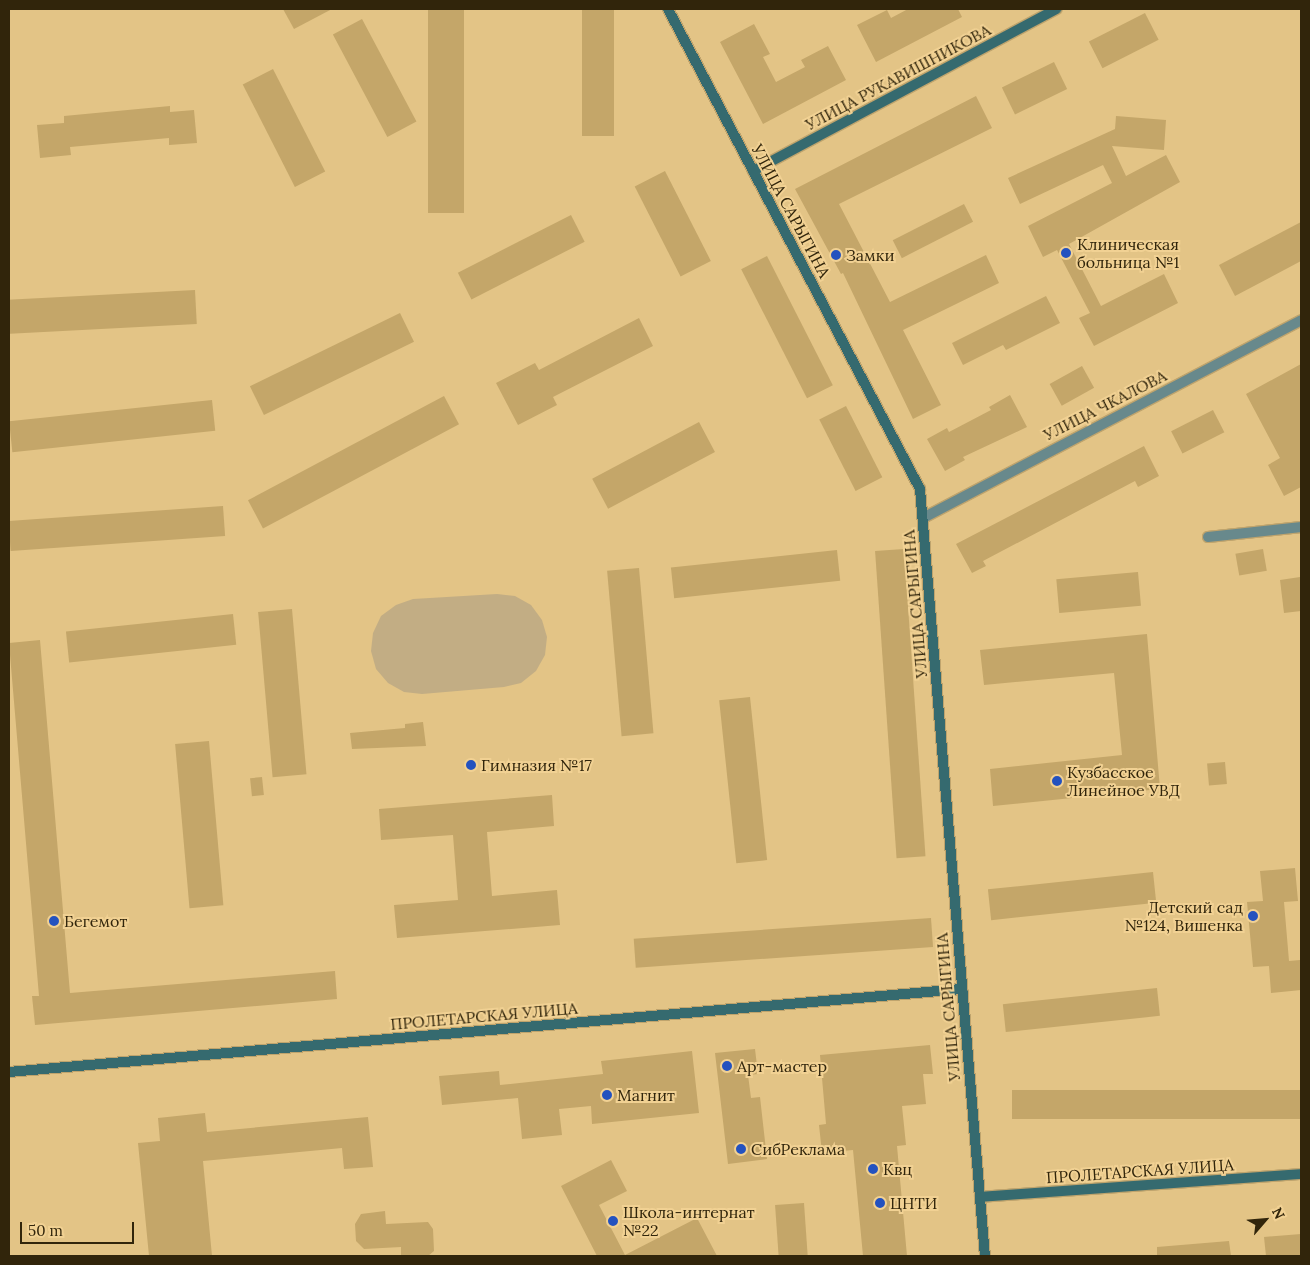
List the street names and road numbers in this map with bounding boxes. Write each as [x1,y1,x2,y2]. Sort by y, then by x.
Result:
street label: УЛИЦА РУКАВИШНИКОВА [802,20,994,134]
street label: УЛИЦА САРЫГИНА [748,141,834,281]
street label: УЛИЦА ЧКАЛОВА [1040,366,1170,444]
street label: УЛИЦА САРЫГИНА [899,529,931,679]
street label: УЛИЦА САРЫГИНА [932,932,964,1082]
street label: ПРОЛЕТАРСКАЯ УЛИЦА [390,998,578,1034]
street label: ПРОЛЕТАРСКАЯ УЛИЦА [1046,1155,1234,1187]

